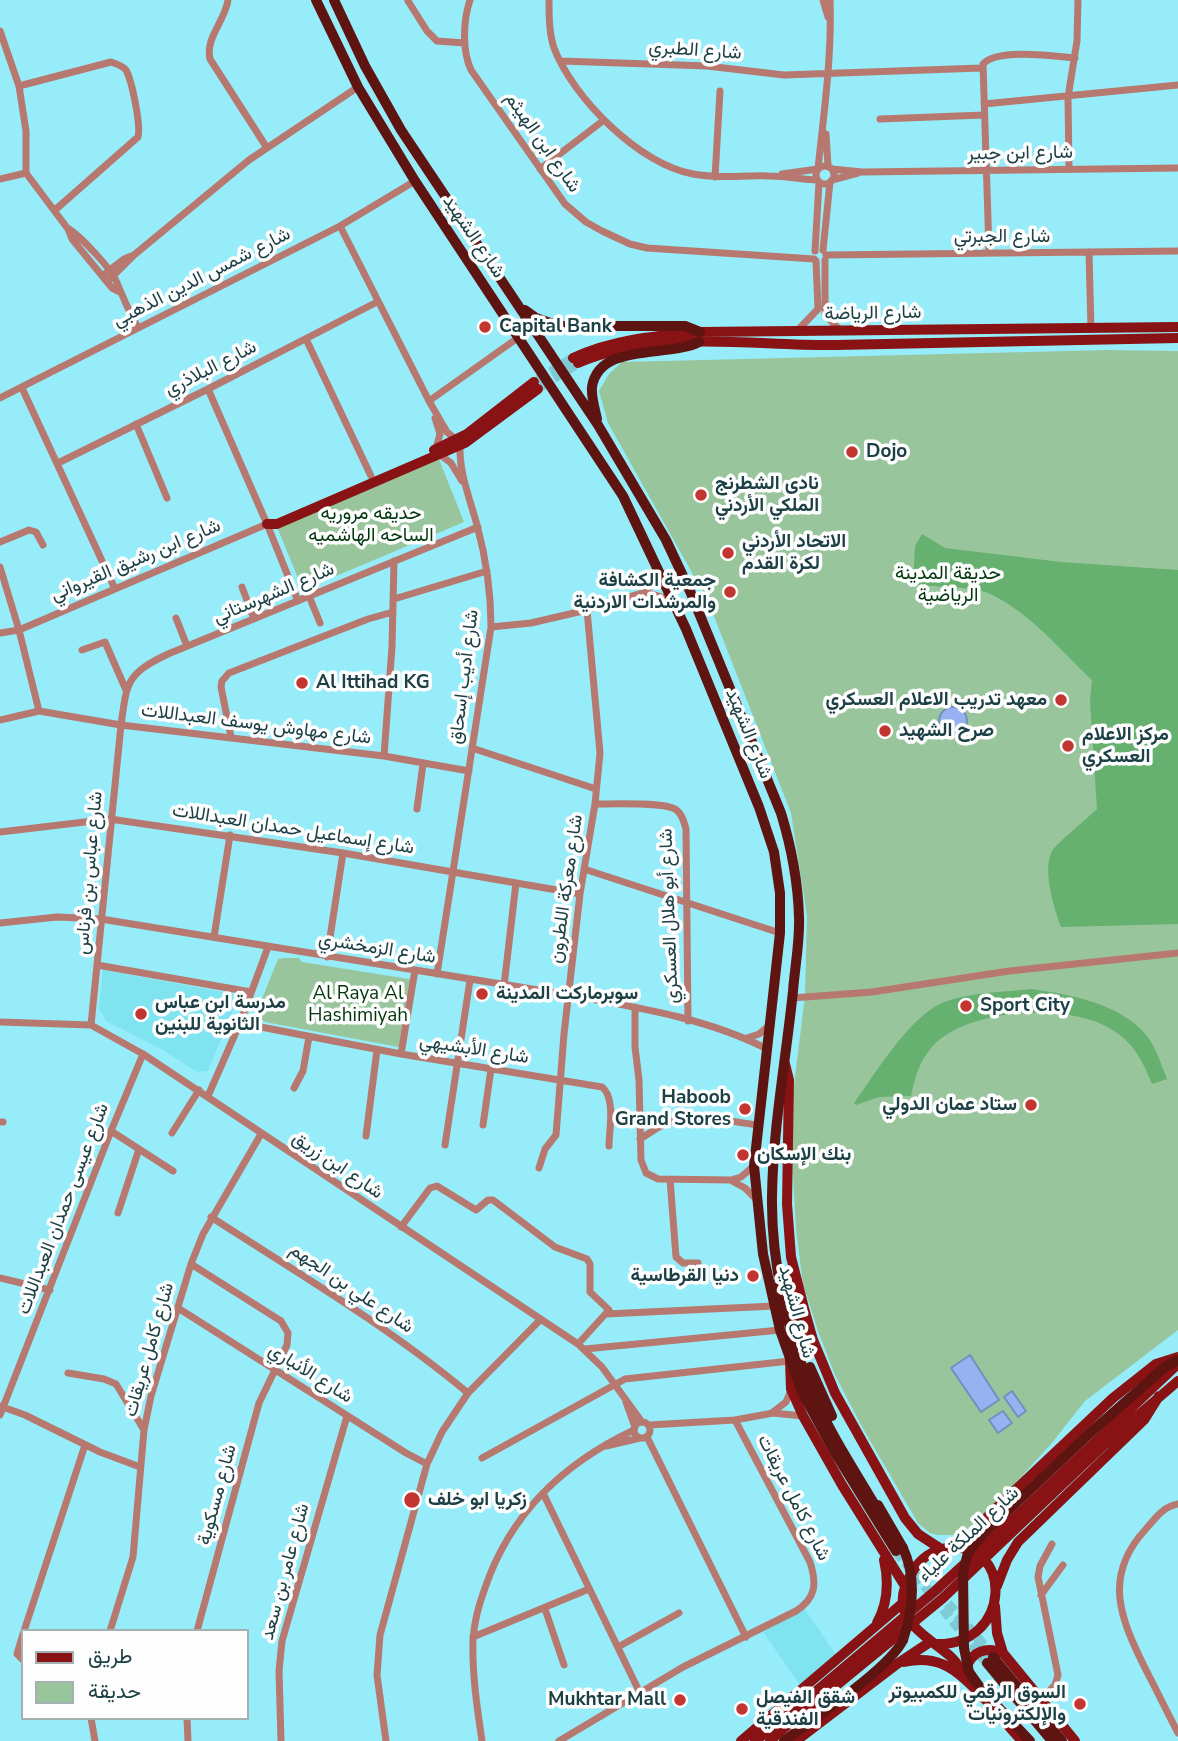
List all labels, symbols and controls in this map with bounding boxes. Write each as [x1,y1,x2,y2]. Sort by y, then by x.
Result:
street label: شارع الطبري [648,36,742,66]
street label: شارع ابن الهيثم [499,89,585,197]
street label: شارع ابن جبير [967,142,1073,166]
street label: شارع الشهيد [437,191,509,283]
street label: شارع شمس الدين الذهبي [109,223,295,333]
street label: شارع الجبرتي [954,226,1050,248]
street label: شارع الرياضة [824,302,922,326]
place label: Capital Bank [499,316,612,338]
marker: Capital Bank [477,319,493,335]
street label: شارع البلاذري [161,336,261,402]
place label: Dojo [866,441,907,463]
marker: Dojo [844,444,860,460]
place label: نادي الشطرنج الملكي الأردني [715,473,819,517]
marker: نادي الشطرنج الملكي الأردني [693,487,709,503]
park label: حديقه مروريه الساحه الهاشميه [308,503,434,547]
street label: شارع ابن رشيق القيرواني [47,515,225,607]
place label: الاتحاد الأردني لكرة القدم [742,531,846,575]
marker: الاتحاد الأردني لكرة القدم [720,545,736,561]
street label: شارع الشهرستاني [210,558,338,630]
park label: حديقة المدينة الرياضية [895,563,1001,607]
place label: جمعية الكشافة والمرشدات الاردنية [573,570,716,614]
marker: جمعية الكشافة والمرشدات الاردنية [722,584,738,600]
street label: شارع أديب إسحاق [445,608,485,746]
place label: Al Ittihad KG [316,672,430,694]
marker: Al Ittihad KG [294,675,310,691]
street label: شارع الشهيد [720,685,776,783]
place label: معهد تدريب الاعلام العسكري [825,689,1047,711]
marker: معهد تدريب الاعلام العسكري [1053,692,1069,708]
street label: شارع مهاوش يوسف العبداللات [140,700,372,750]
place label: صرح الشهيد [899,720,994,742]
marker: صرح الشهيد [877,723,893,739]
place label: مركز الاعلام العسكري [1082,724,1169,768]
marker: مركز الاعلام العسكري [1060,738,1076,754]
street label: شارع عباس بن فرناس [72,790,108,956]
street label: شارع إسماعيل حمدان العبداللات [170,800,416,860]
street label: شارع معركة اللطرون [545,813,589,965]
street label: شارع أبو هلال العسكري [656,828,684,1004]
street label: شارع الزمخشري [317,928,437,970]
park label: Al Raya Al Hashimiyah [308,983,408,1027]
place label: سوبرماركت المدينة [496,983,638,1005]
marker: سوبرماركت المدينة [474,986,490,1002]
place label: مدرسة ابن عباس الثانوية للبنين [155,992,286,1036]
place label: Sport City [980,995,1070,1017]
marker: Sport City [958,998,974,1014]
marker: مدرسة ابن عباس الثانوية للبنين [133,1006,149,1022]
street label: شارع الأبشيهي [418,1030,530,1070]
place label: Haboob Grand Stores [615,1087,731,1131]
place label: ستاد عمان الدولي [882,1094,1017,1116]
marker: ستاد عمان الدولي [1023,1097,1039,1113]
street label: شارع عيسى حمدان العبداللات [13,1100,115,1318]
marker: Haboob Grand Stores [737,1101,753,1117]
street label: شارع ابن زريق [287,1127,387,1205]
place label: بنك الإسكان [757,1144,851,1166]
marker: بنك الإسكان [735,1147,751,1163]
street label: شارع علي بن الجهم [285,1239,417,1339]
street label: شارع الشهيد [773,1263,819,1361]
place label: دنيا القرطاسية [631,1265,739,1287]
marker: دنيا القرطاسية [745,1268,761,1284]
street label: شارع كامل عريقات [120,1280,180,1420]
street label: شارع الأنباري [264,1339,356,1409]
street label: شارع كامل عريقات [751,1431,835,1565]
street label: شارع مسكوية [194,1442,242,1548]
street label: شارع الملكة علياء [914,1482,1024,1588]
place label: زكريا ابو خلف [428,1489,527,1511]
marker: زكريا ابو خلف [402,1490,422,1510]
street label: شارع عامر بن سعد [257,1501,315,1643]
legend [21,1629,248,1720]
text: طريق [88,1642,133,1670]
text: حديقة [88,1677,141,1705]
place label: السوق الرقمي للكمبيوتر والإلكترونيات [889,1682,1066,1726]
place label: شقق الفيصل الفندقية [756,1687,855,1731]
place label: Mukhtar Mall [548,1689,666,1711]
marker: Mukhtar Mall [672,1692,688,1708]
marker: السوق الرقمي للكمبيوتر والإلكترونيات [1072,1696,1088,1712]
marker: شقق الفيصل الفندقية [734,1701,750,1717]

